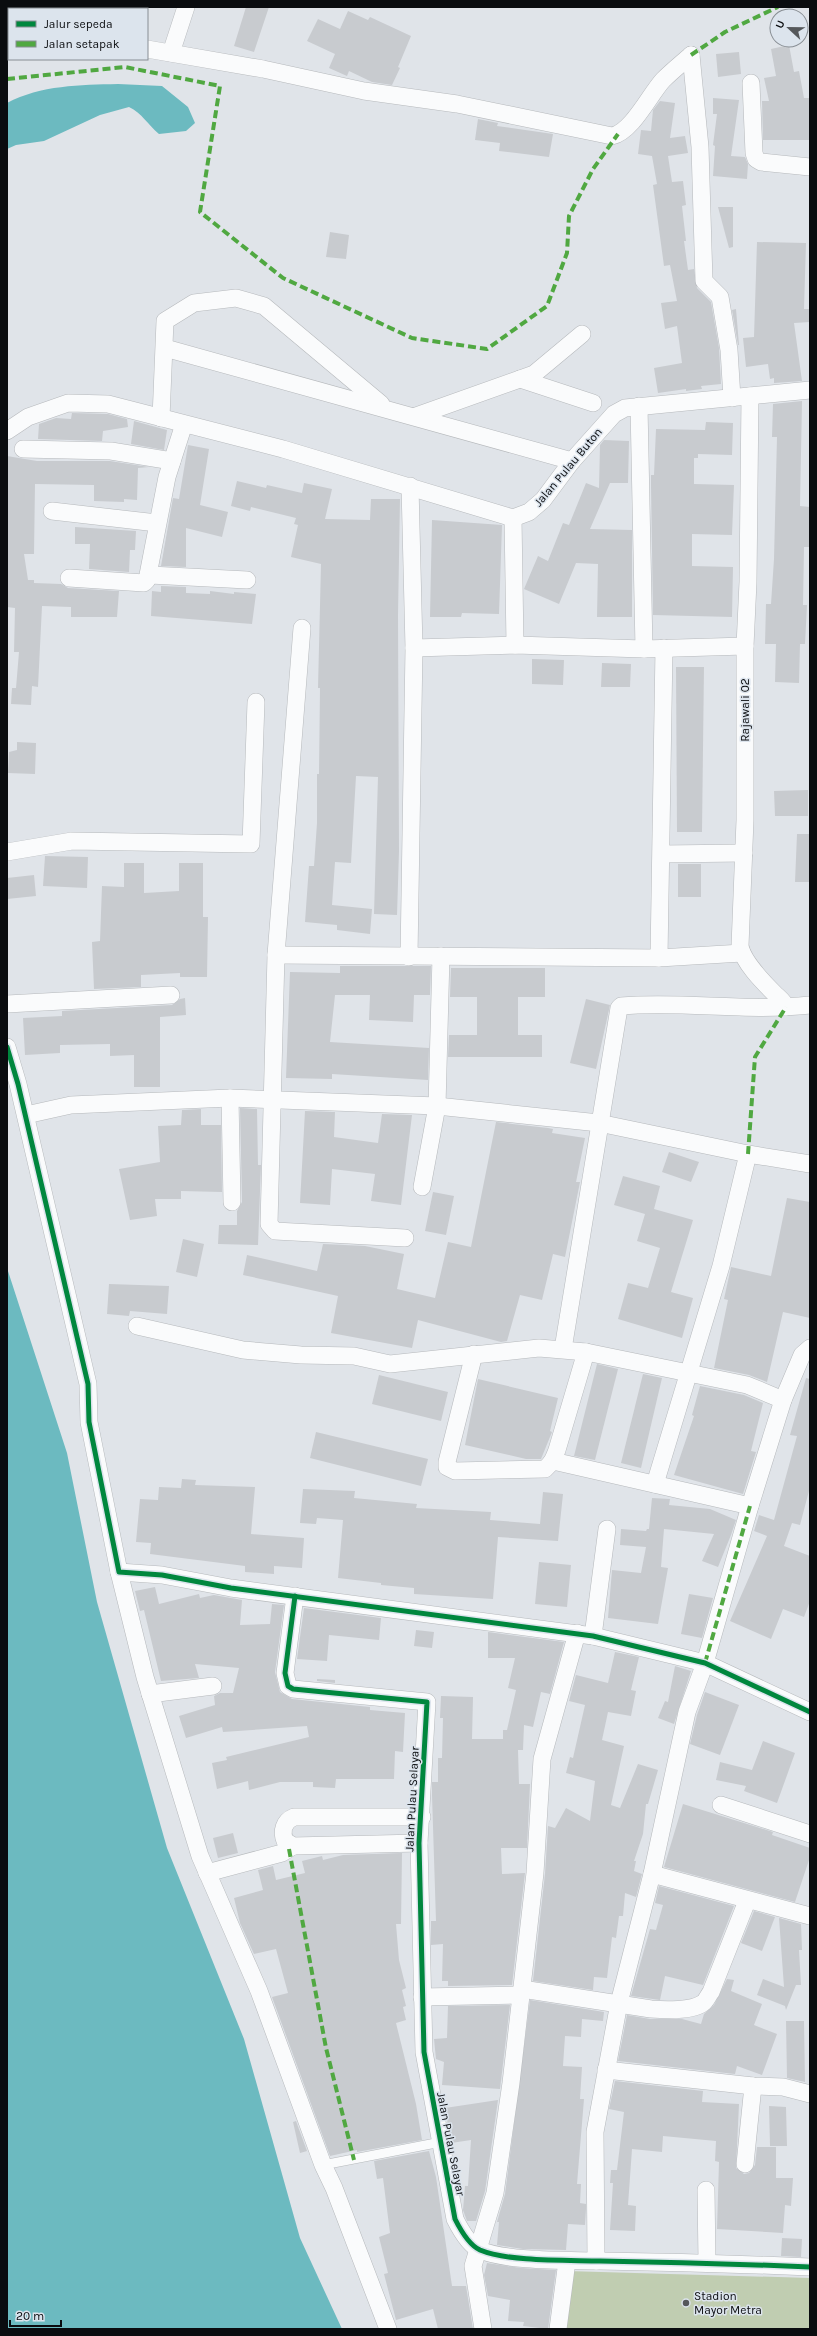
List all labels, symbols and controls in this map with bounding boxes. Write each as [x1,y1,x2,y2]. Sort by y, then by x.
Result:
legend [8,8,148,60]
north arrow [769,8,809,48]
text: Jalur sepeda [44,17,113,31]
text: U [773,18,788,30]
text: Jalan setapak [44,37,120,51]
street label: Jalan Pulau Buton [531,425,605,509]
street label: Rajawali 02 [738,678,752,742]
street label: Jalan Pulau Selayar [402,1745,422,1852]
street label: Jalan Pulau Selayar [434,2091,468,2198]
place label: Stadion Mayor Metra [694,2289,762,2317]
marker: Stadion Mayor Metra [681,2298,691,2308]
scale bar [10,2302,61,2328]
text: 20 m [16,2309,44,2323]

